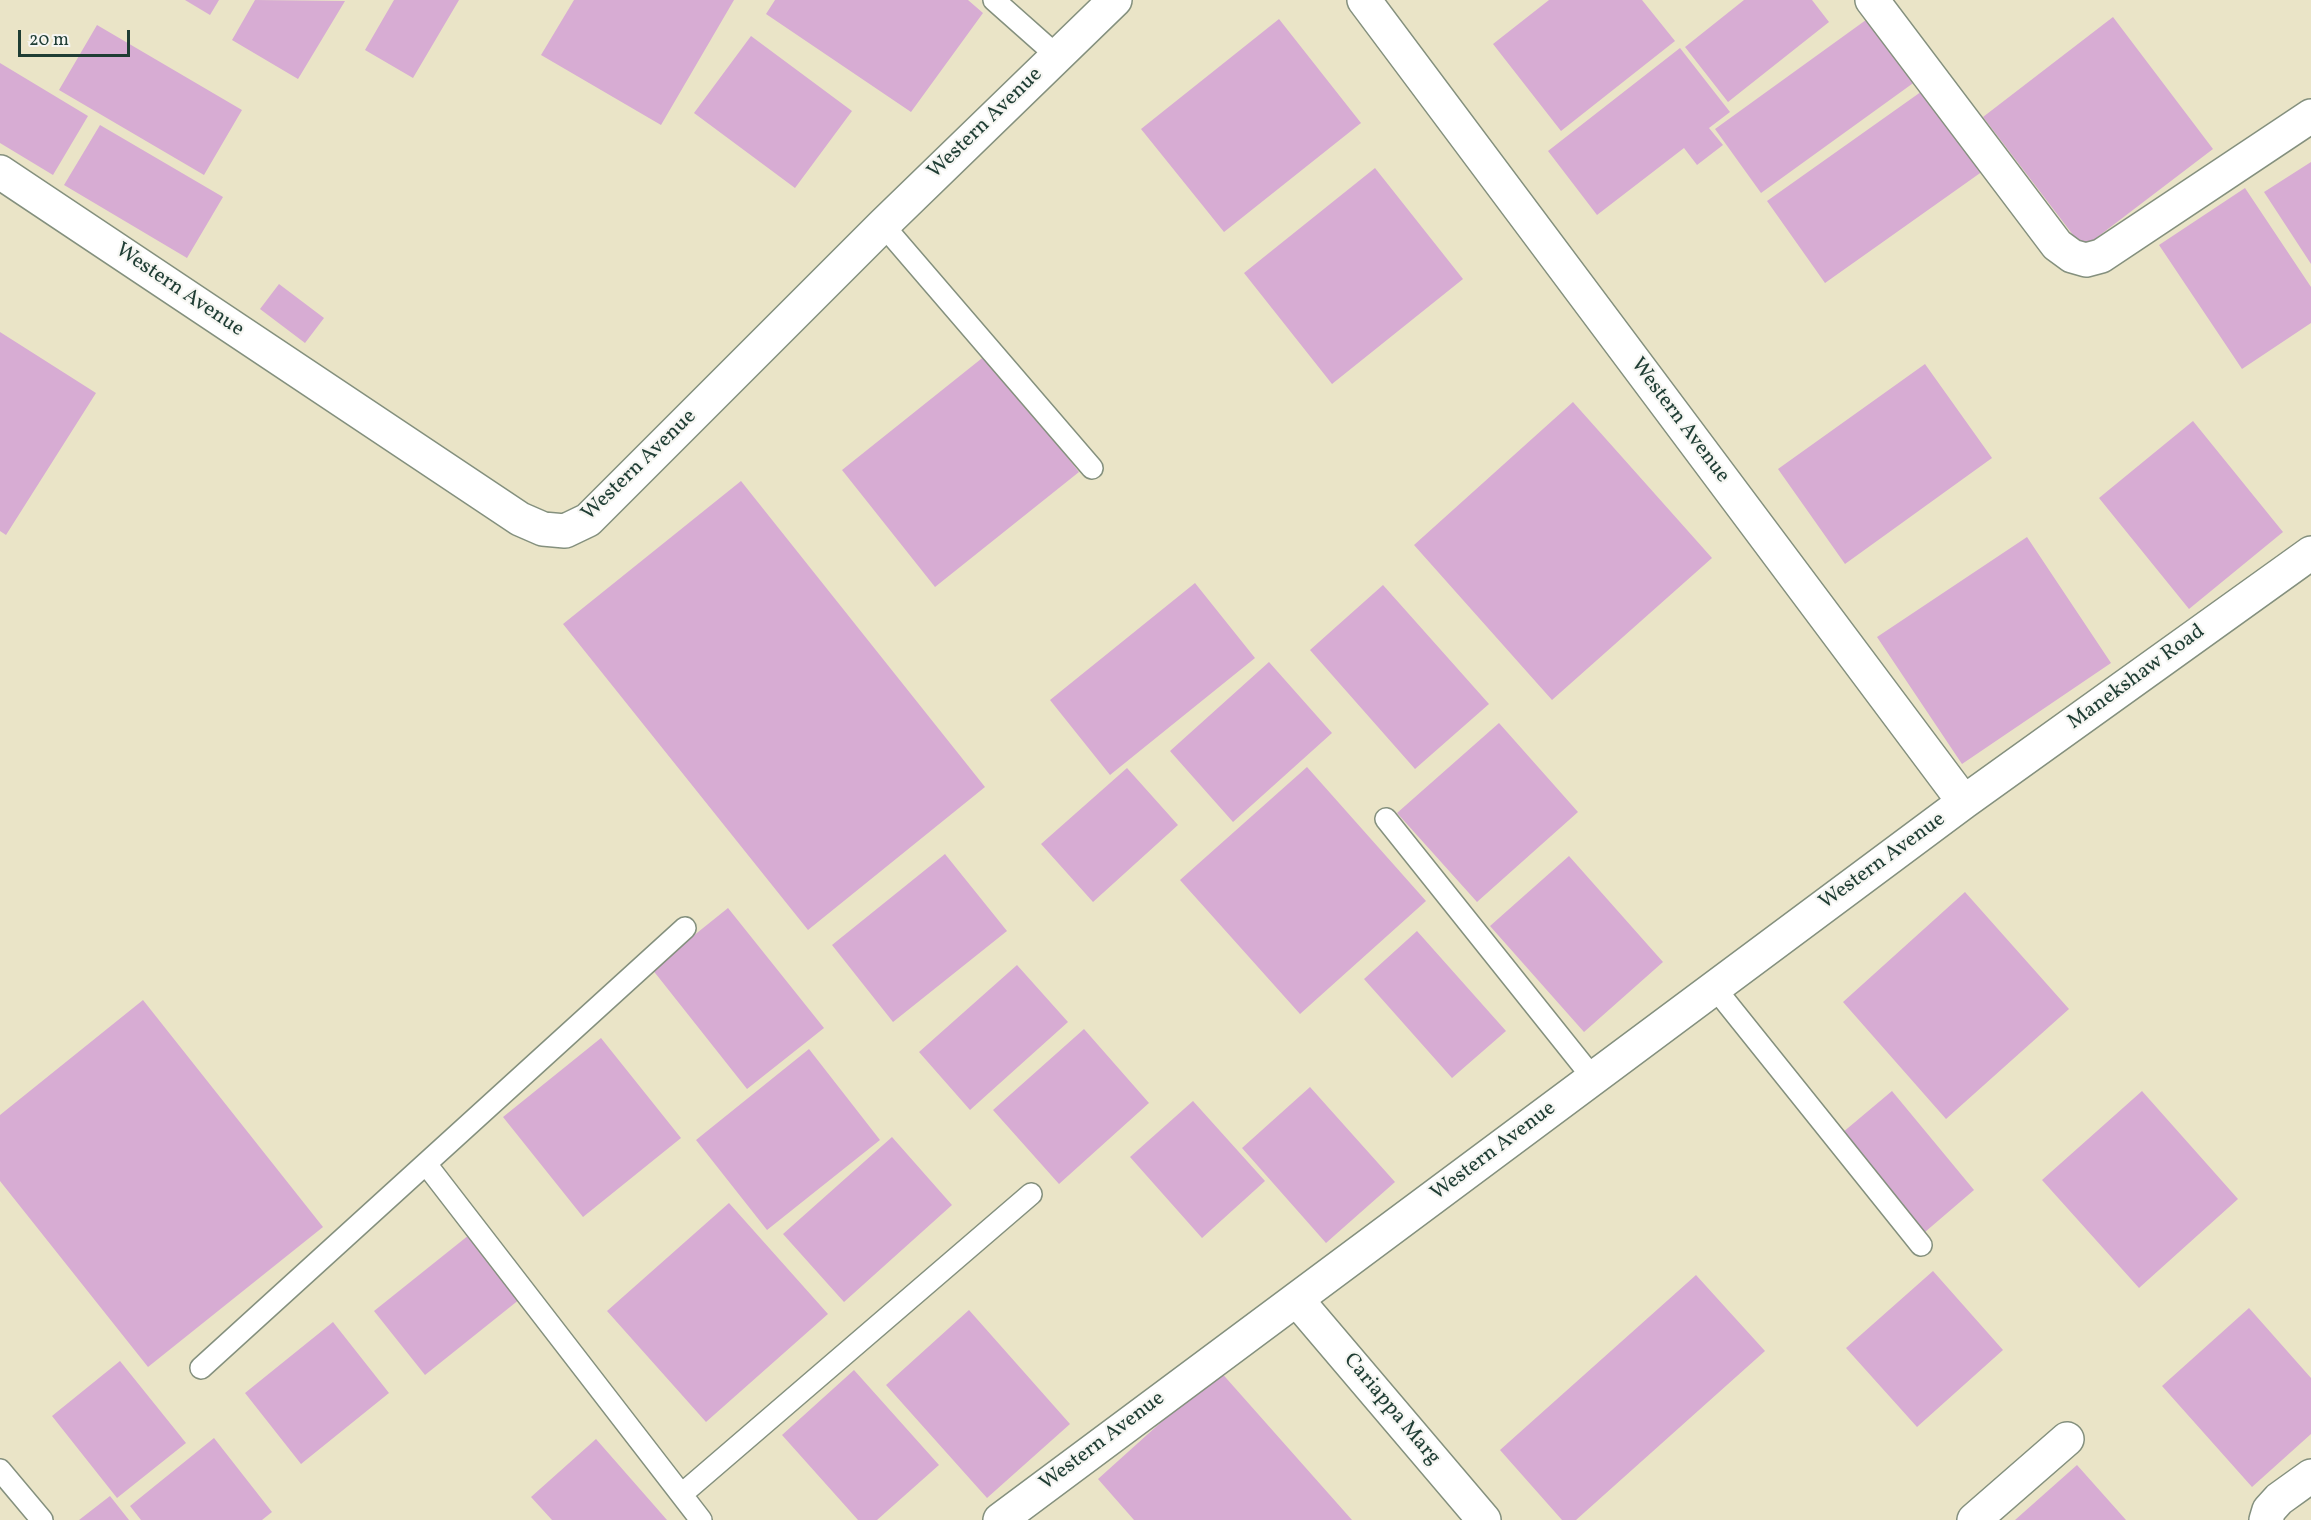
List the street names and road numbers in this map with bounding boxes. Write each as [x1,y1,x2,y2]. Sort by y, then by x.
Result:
street label: Western Avenue [923,63,1049,185]
street label: Western Avenue [110,239,248,343]
street label: Western Avenue [1624,354,1734,488]
street label: Western Avenue [577,405,703,527]
street label: Manekshaw Road [2064,620,2210,736]
street label: Western Avenue [1815,808,1951,916]
street label: Western Avenue [1427,1097,1561,1207]
street label: Cariappa Marg [1337,1349,1445,1471]
street label: Western Avenue [1036,1387,1170,1497]

